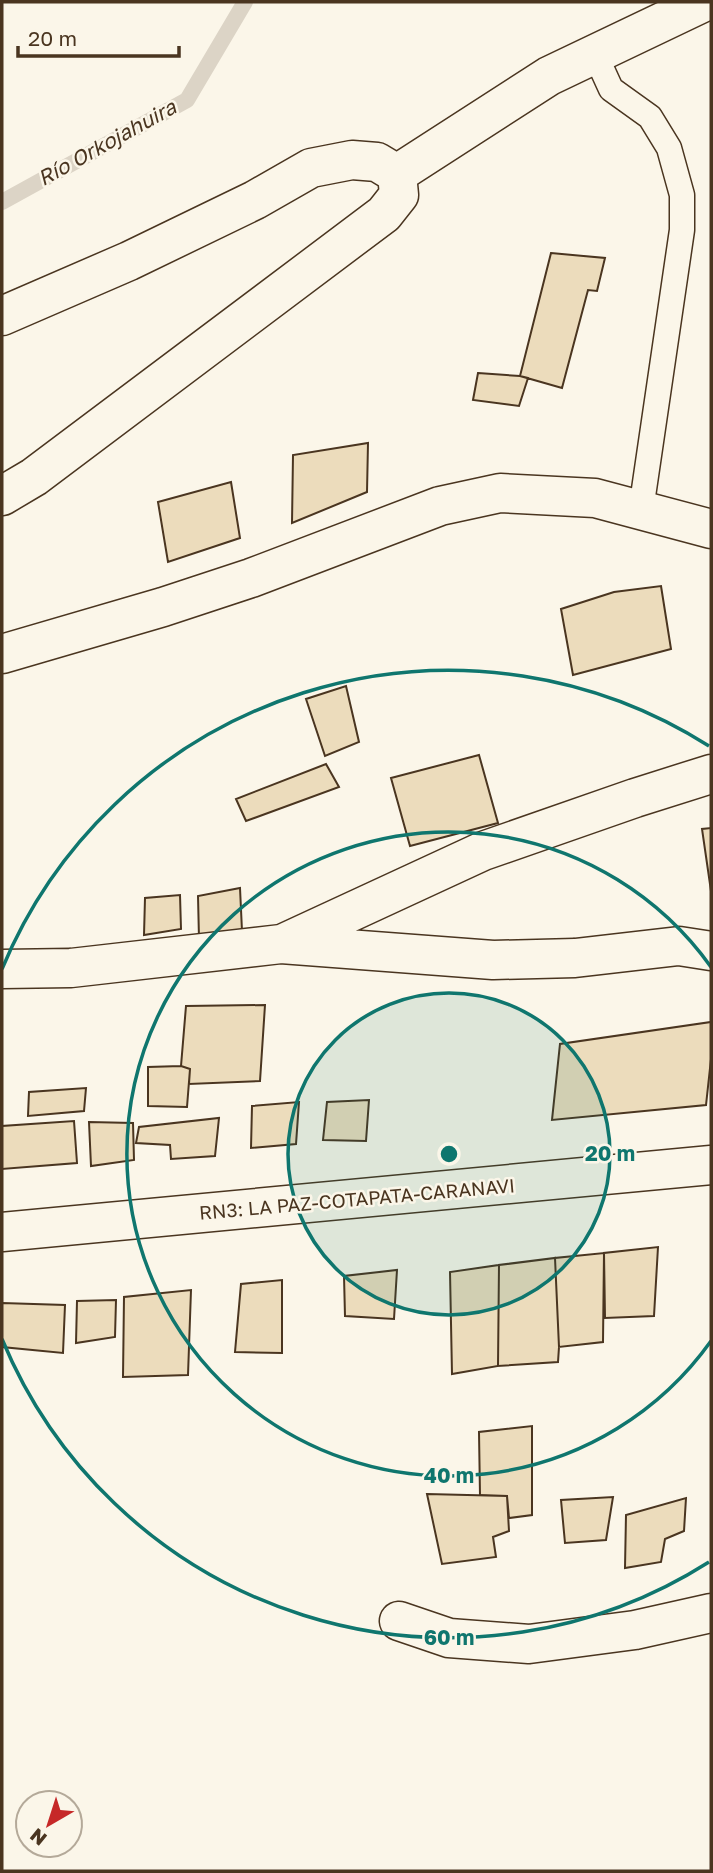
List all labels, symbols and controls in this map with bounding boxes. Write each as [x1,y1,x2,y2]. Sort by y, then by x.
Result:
scale bar [18,14,178,58]
text: 20 m [28,25,77,51]
water label: Río Orkojahuira [33,93,181,191]
text: 20 m [585,1140,635,1166]
centre of rings [437,1142,461,1166]
street label: RN3: LA PAZ-COTAPATA-CARANAVI [198,1173,516,1224]
text: 40 m [424,1462,474,1488]
text: 60 m [424,1624,474,1650]
north arrow [14,1789,84,1859]
text: N [25,1824,51,1851]

